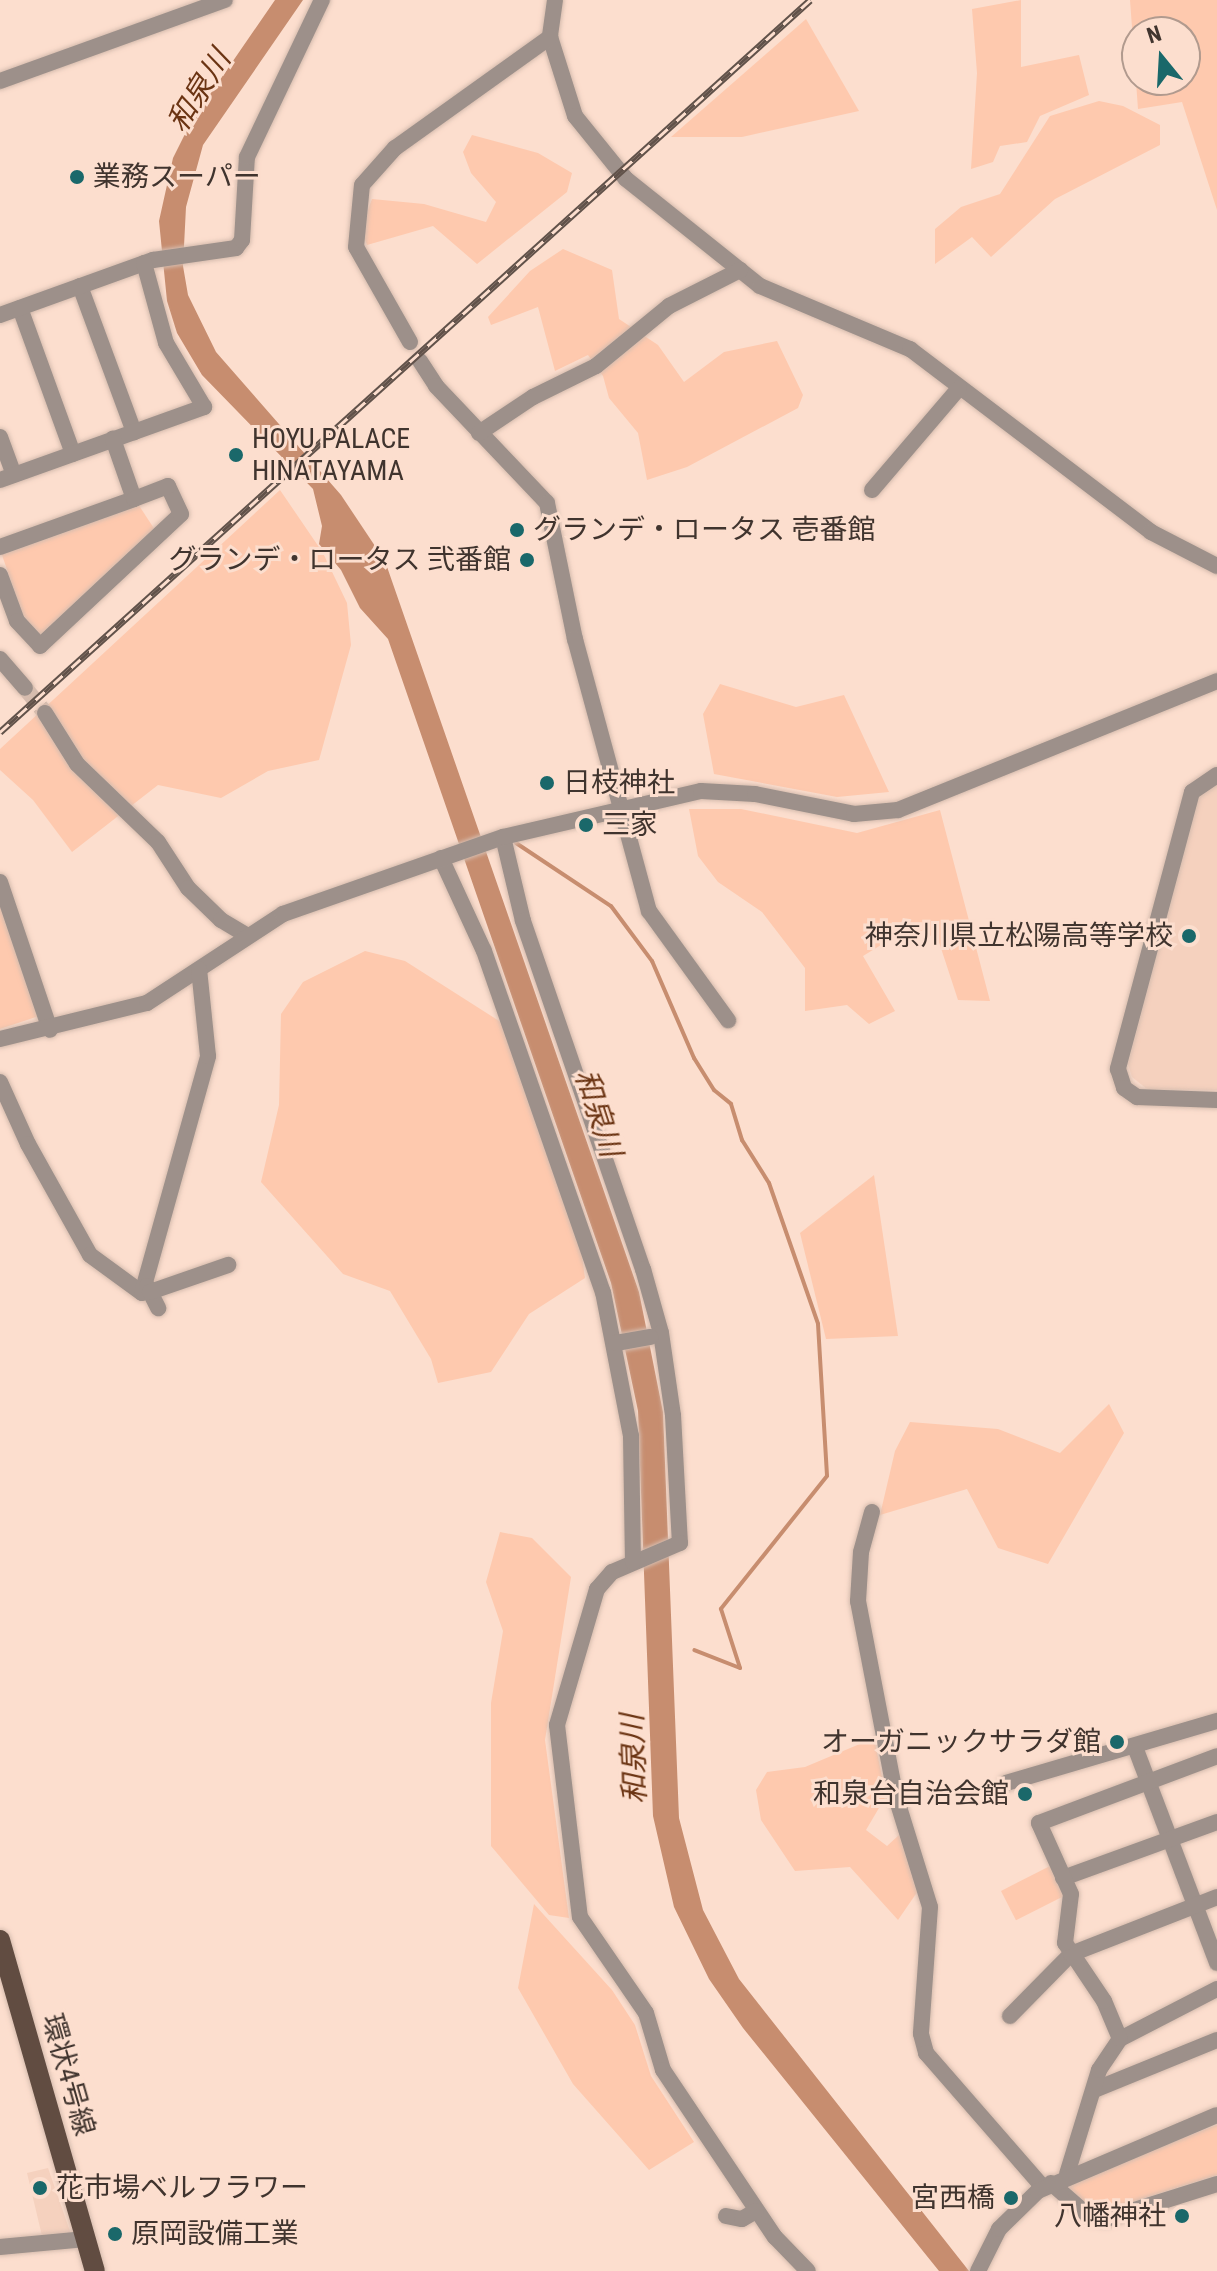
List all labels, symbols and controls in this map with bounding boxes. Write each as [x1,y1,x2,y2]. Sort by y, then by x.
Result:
north arrow [1121,16,1201,96]
text: N [1144,21,1164,49]
water label: 和泉川 [160,43,238,139]
place label: 業務スーパー [93,160,261,194]
marker: 業務スーパー [68,168,86,186]
place label: HOYU PALACE HINATAYAMA [252,422,410,488]
marker: HOYU PALACE HINATAYAMA [227,446,245,464]
place label: グランデ・ロータス 壱番館 [533,513,875,547]
marker: グランデ・ロータス 壱番館 [508,521,526,539]
place label: グランデ・ロータス 弐番館 [169,543,511,577]
marker: グランデ・ロータス 弐番館 [518,551,536,569]
place label: 日枝神社 [563,766,675,800]
marker: 日枝神社 [538,774,556,792]
place label: 三家 [602,808,658,842]
marker: 三家 [577,816,595,834]
place label: 神奈川県立松陽高等学校 [865,919,1173,953]
marker: 神奈川県立松陽高等学校 [1180,927,1198,945]
water label: 和泉川 [567,1065,629,1161]
water label: 和泉川 [614,1713,654,1805]
place label: オーガニックサラダ館 [821,1725,1101,1759]
marker: オーガニックサラダ館 [1108,1733,1126,1751]
place label: 和泉台自治会館 [813,1777,1009,1811]
marker: 和泉台自治会館 [1016,1785,1034,1803]
street label: 環状4号線 [35,2010,101,2140]
place label: 花市場ベルフラワー [56,2171,308,2205]
marker: 花市場ベルフラワー [31,2179,49,2197]
place label: 宮西橋 [911,2181,995,2215]
marker: 宮西橋 [1002,2189,1020,2207]
place label: 八幡神社 [1054,2199,1166,2233]
marker: 八幡神社 [1173,2207,1191,2225]
place label: 原岡設備工業 [131,2217,299,2251]
marker: 原岡設備工業 [106,2225,124,2243]

